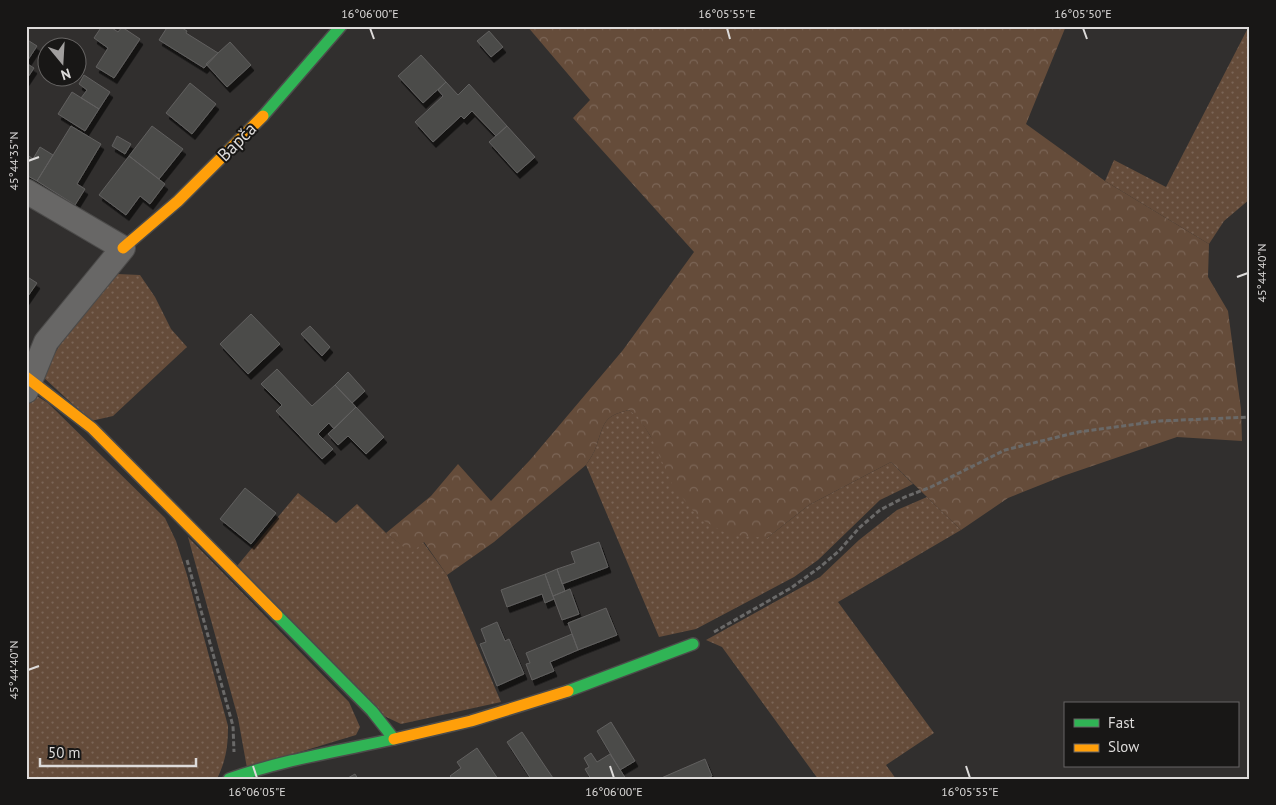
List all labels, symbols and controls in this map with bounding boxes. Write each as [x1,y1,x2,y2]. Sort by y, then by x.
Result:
text: 16°06'00"E [341,6,399,21]
text: 16°05'55"E [698,6,756,21]
text: 16°05'50"E [1054,6,1112,21]
north arrow [38,38,88,88]
text: N [59,64,73,84]
street label: Bapča [212,117,261,166]
text: 45°44'35"N [6,131,21,191]
text: 45°44'40"N [1254,243,1269,303]
text: 45°44'40"N [6,640,21,700]
legend [1064,702,1238,768]
text: Fast [1108,713,1135,732]
scale bar [40,735,196,767]
text: Slow [1108,737,1139,756]
text: 50 m [48,743,81,762]
text: 16°06'05"E [228,784,286,799]
text: 16°06'00"E [585,784,643,799]
text: 16°05'55"E [941,784,999,799]

